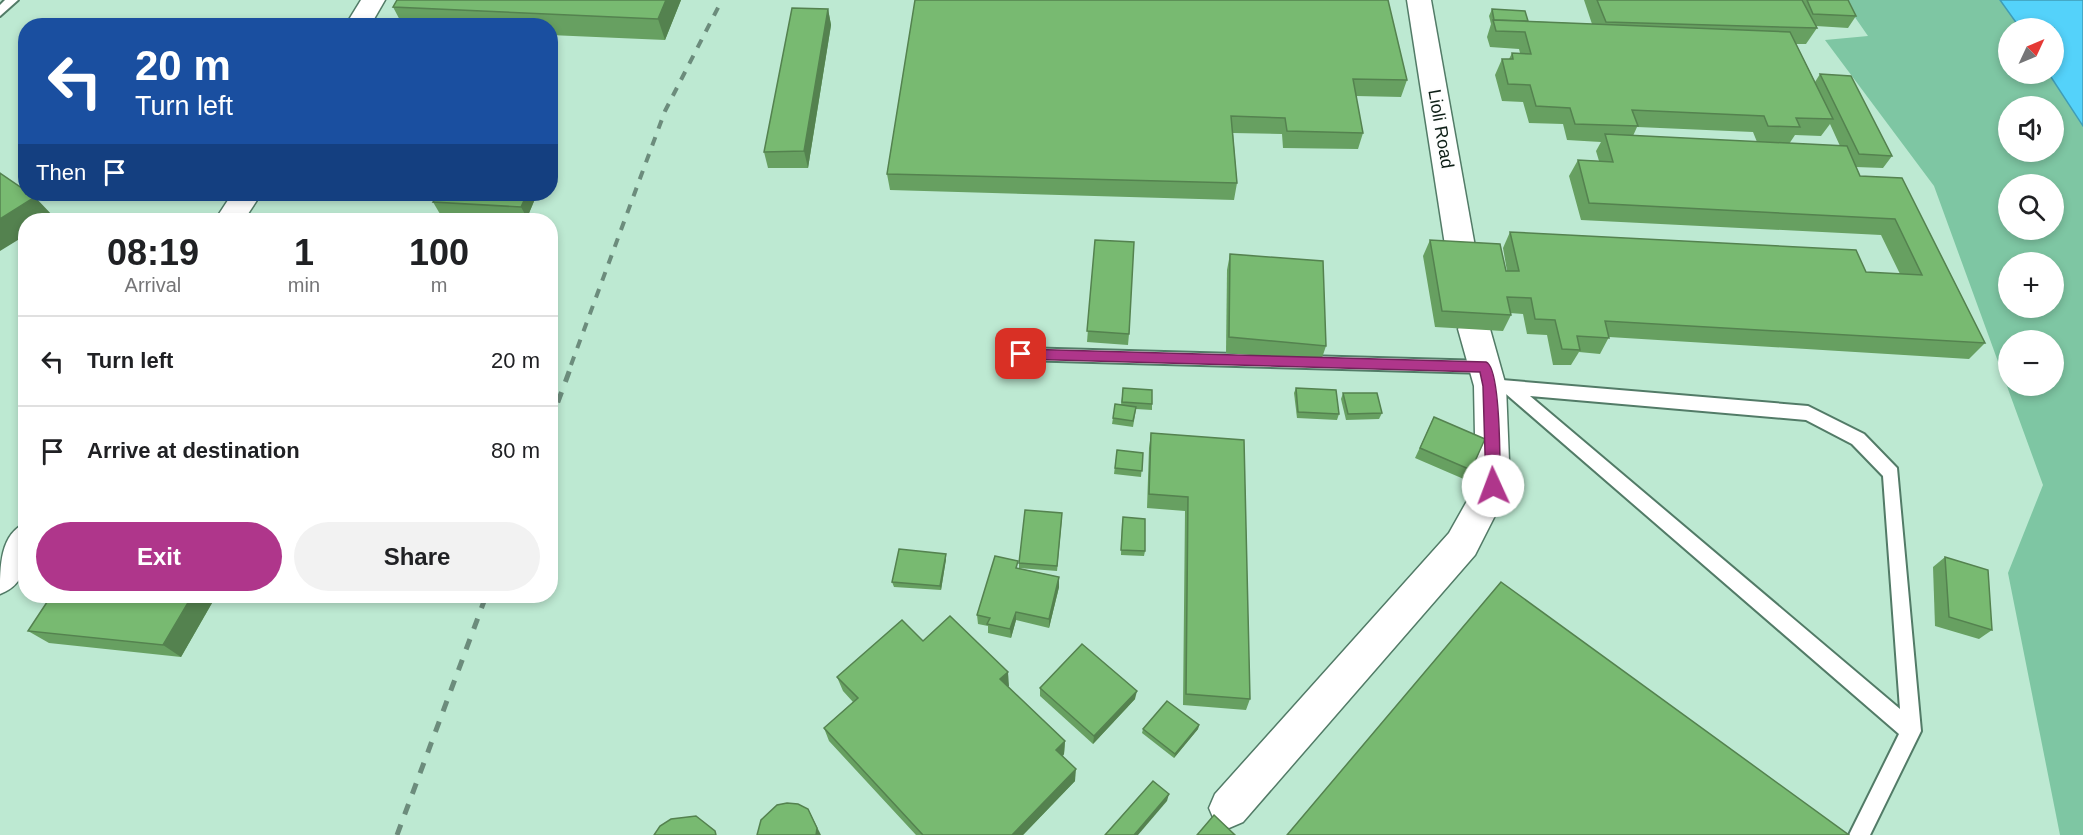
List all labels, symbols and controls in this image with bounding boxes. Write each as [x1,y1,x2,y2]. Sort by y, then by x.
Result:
north arrow [1998,18,2064,84]
map controls [1998,18,2064,396]
icon: left [36,42,114,120]
text: 20 m [135,42,231,89]
street label: Lioli Road [1424,88,1458,170]
text: Turn left [135,91,233,121]
button: sound [1998,96,2064,162]
icon: arrive [98,156,131,189]
text: Then [36,160,86,185]
button: search [1998,174,2064,240]
text: 08:19 [107,232,199,273]
text: 1 [294,232,314,273]
text: 100 [409,232,469,273]
button: + [1998,252,2064,318]
text: Arrival [125,274,181,296]
text: min [288,274,320,296]
text: m [431,274,447,296]
pin [995,328,1046,379]
button: − [1998,330,2064,396]
icon: arrive [1004,337,1037,370]
icon: left [36,345,69,378]
text: Turn left [87,348,173,373]
text: 20 m [491,348,540,373]
icon: arrive [36,435,69,468]
text: Arrive at destination [87,438,300,463]
text: 80 m [491,438,540,463]
position arrow [1461,454,1525,518]
button: Exit [36,522,282,591]
button: Share [294,522,540,591]

